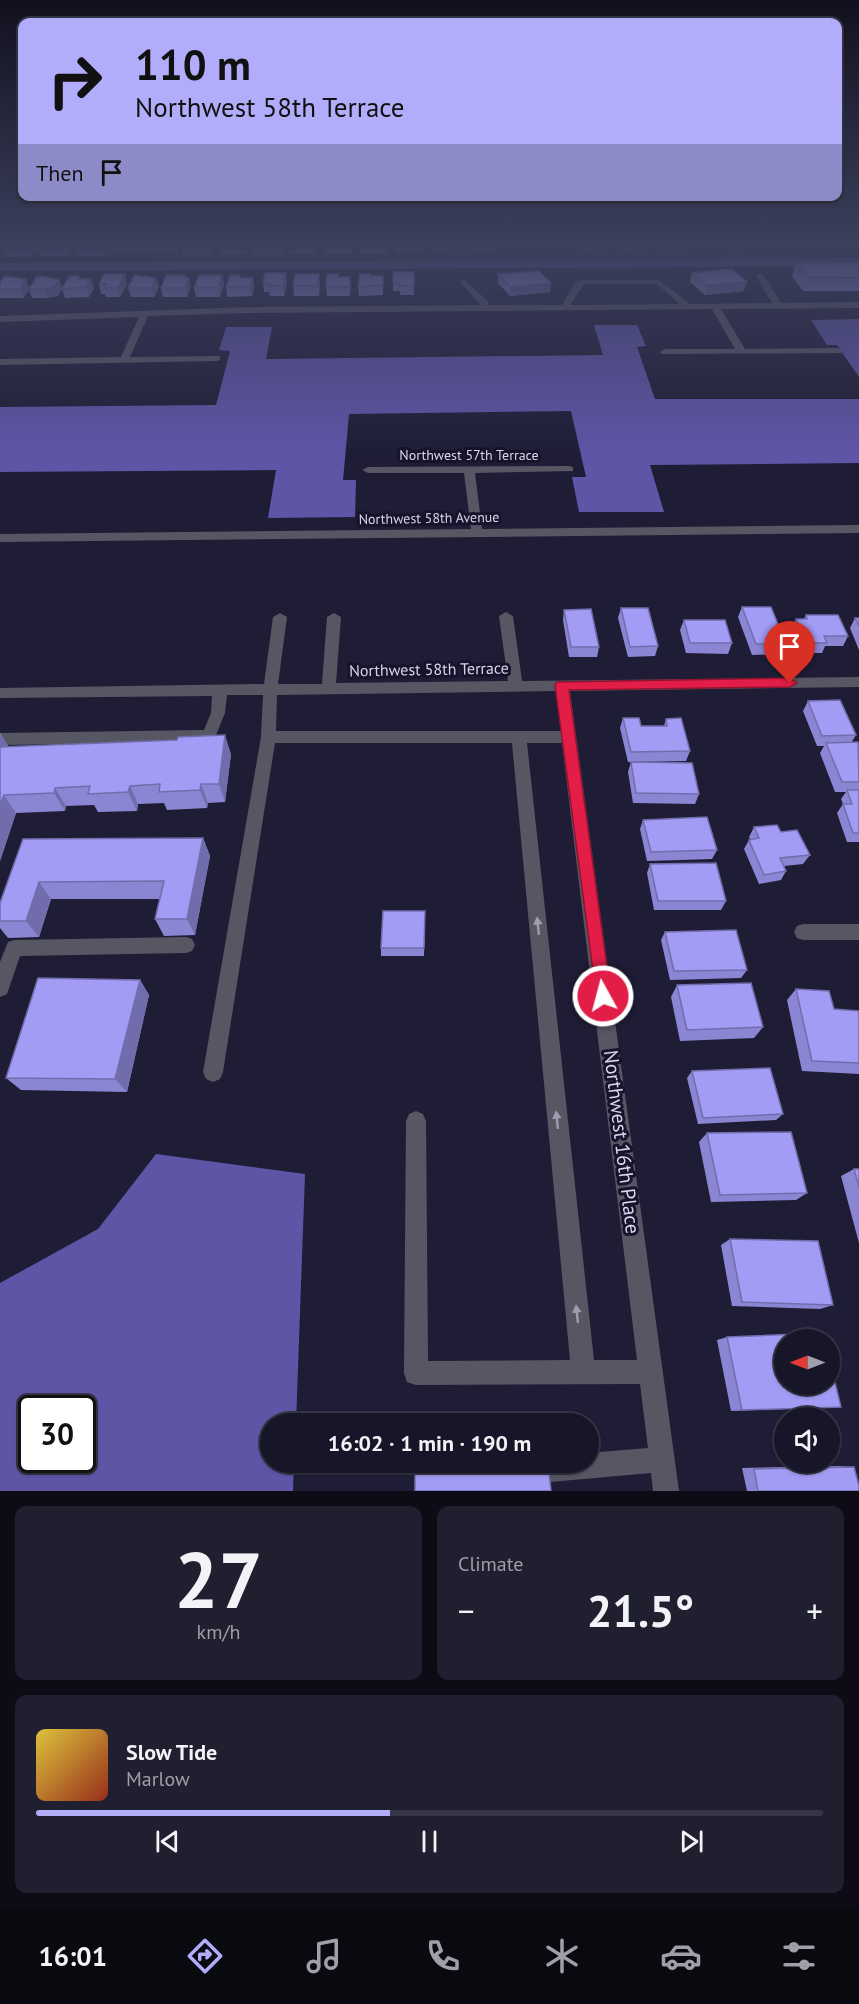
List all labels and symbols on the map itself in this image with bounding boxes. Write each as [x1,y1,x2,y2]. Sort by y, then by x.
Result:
street label: Northwest 57th Terrace [399,446,539,464]
street label: Northwest 58th Avenue [358,508,500,528]
pin [764,621,815,683]
street label: Northwest 58th Terrace [349,658,509,680]
one-way arrow [533,916,543,935]
position arrow [571,964,635,1028]
street label: Northwest 16th Place [598,1049,646,1235]
one-way arrow [552,1110,562,1129]
one-way arrow [572,1304,582,1323]
north arrow [774,1329,840,1395]
speed limit sign: 30 [18,1395,96,1473]

